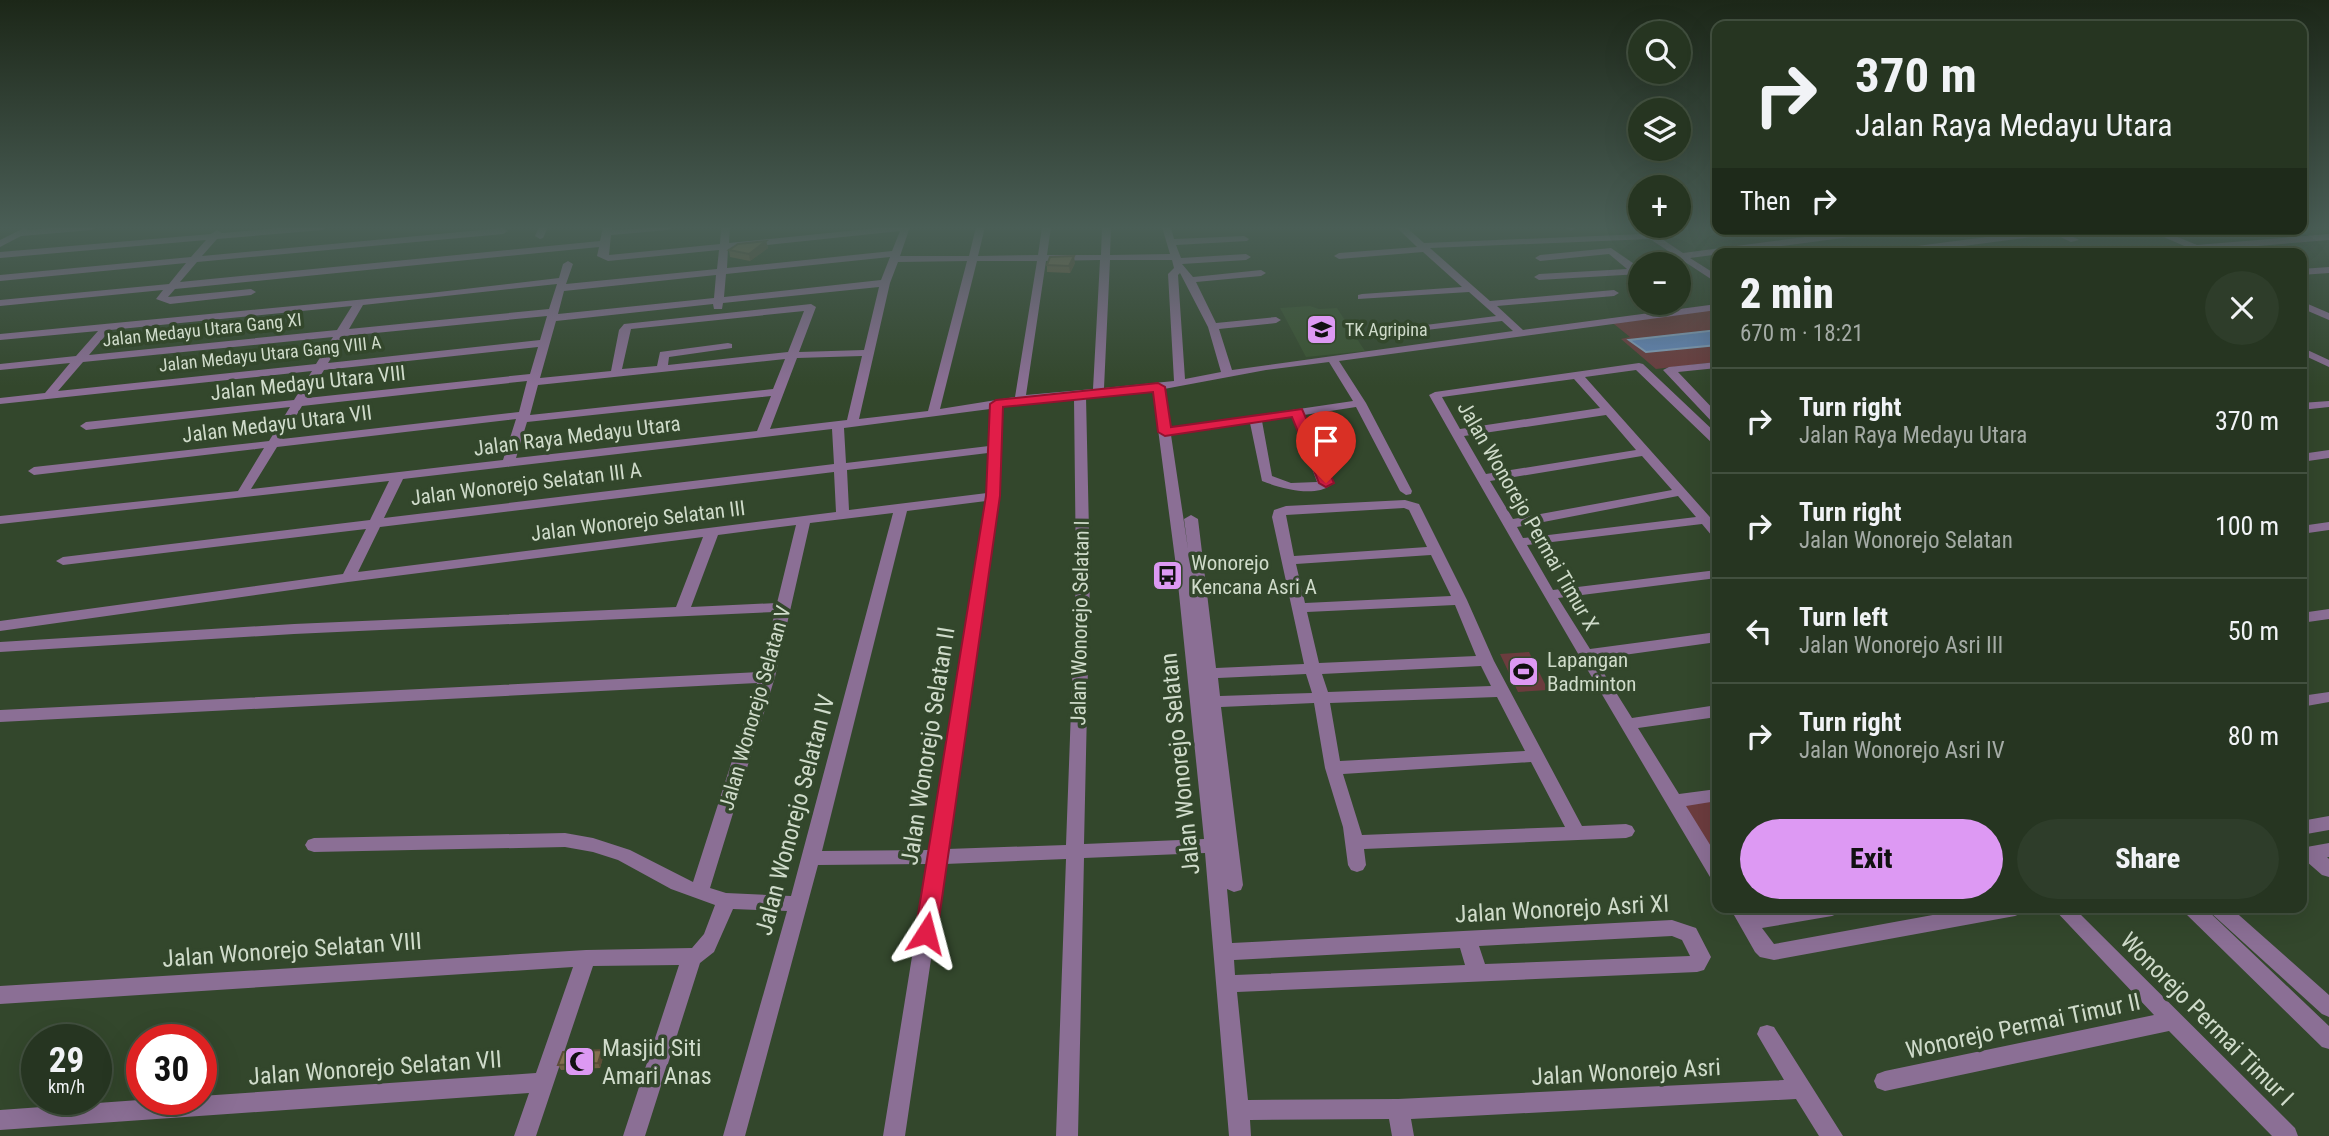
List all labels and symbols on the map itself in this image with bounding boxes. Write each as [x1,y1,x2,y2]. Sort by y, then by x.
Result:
street label: Jalan Medayu Utara Gang XI [101,309,303,350]
school or university icon: TK Agripina [1305,313,1339,347]
place label: TK Agripina [1345,319,1428,340]
street label: Jalan Medayu Utara Gang VIII A [158,331,383,376]
street label: Jalan Medayu Utara VIII [209,361,407,405]
street label: Jalan Wonorejo Permai Timur X [1452,397,1604,635]
street label: Jalan Medayu Utara VII [181,400,373,448]
street label: Jalan Raya Medayu Utara [472,411,682,461]
pin [1296,411,1356,483]
street label: Jalan Wonorejo Selatan III A [409,458,643,510]
street label: Jalan Wonorejo Selatan III [529,496,747,546]
street label: Jalan Wonorejo Selatan I [1066,520,1094,726]
place label: Wonorejo Kencana Asri A [1191,551,1317,599]
bus stop icon: Wonorejo Kencana Asri A [1151,558,1185,592]
street label: Jalan Wonorejo Selatan V [714,603,796,813]
street label: Jalan Wonorejo Selatan II [895,625,961,867]
place label: Lapangan Badminton [1547,648,1636,696]
street label: Jalan Wonorejo Selatan [1154,652,1206,876]
sports icon: Lapangan Badminton [1507,655,1541,689]
street label: Jalan Wonorejo Selatan IV [749,692,841,938]
street label: Jalan Wonorejo Asri XI [1454,889,1670,929]
position arrow [889,896,963,970]
street label: Jalan Wonorejo Selatan VIII [161,927,423,973]
street label: Wonorejo Permai Timur I [2115,927,2299,1111]
street label: Wonorejo Permai Timur II [1903,987,2143,1065]
speed limit sign: 30 [126,1024,217,1115]
place label: Masjid Siti Amari Anas [602,1034,712,1090]
street label: Jalan Wonorejo Selatan VII [247,1045,503,1091]
mosque icon: Masjid Siti Amari Anas [562,1045,596,1079]
street label: Jalan Wonorejo Asri [1531,1053,1721,1091]

